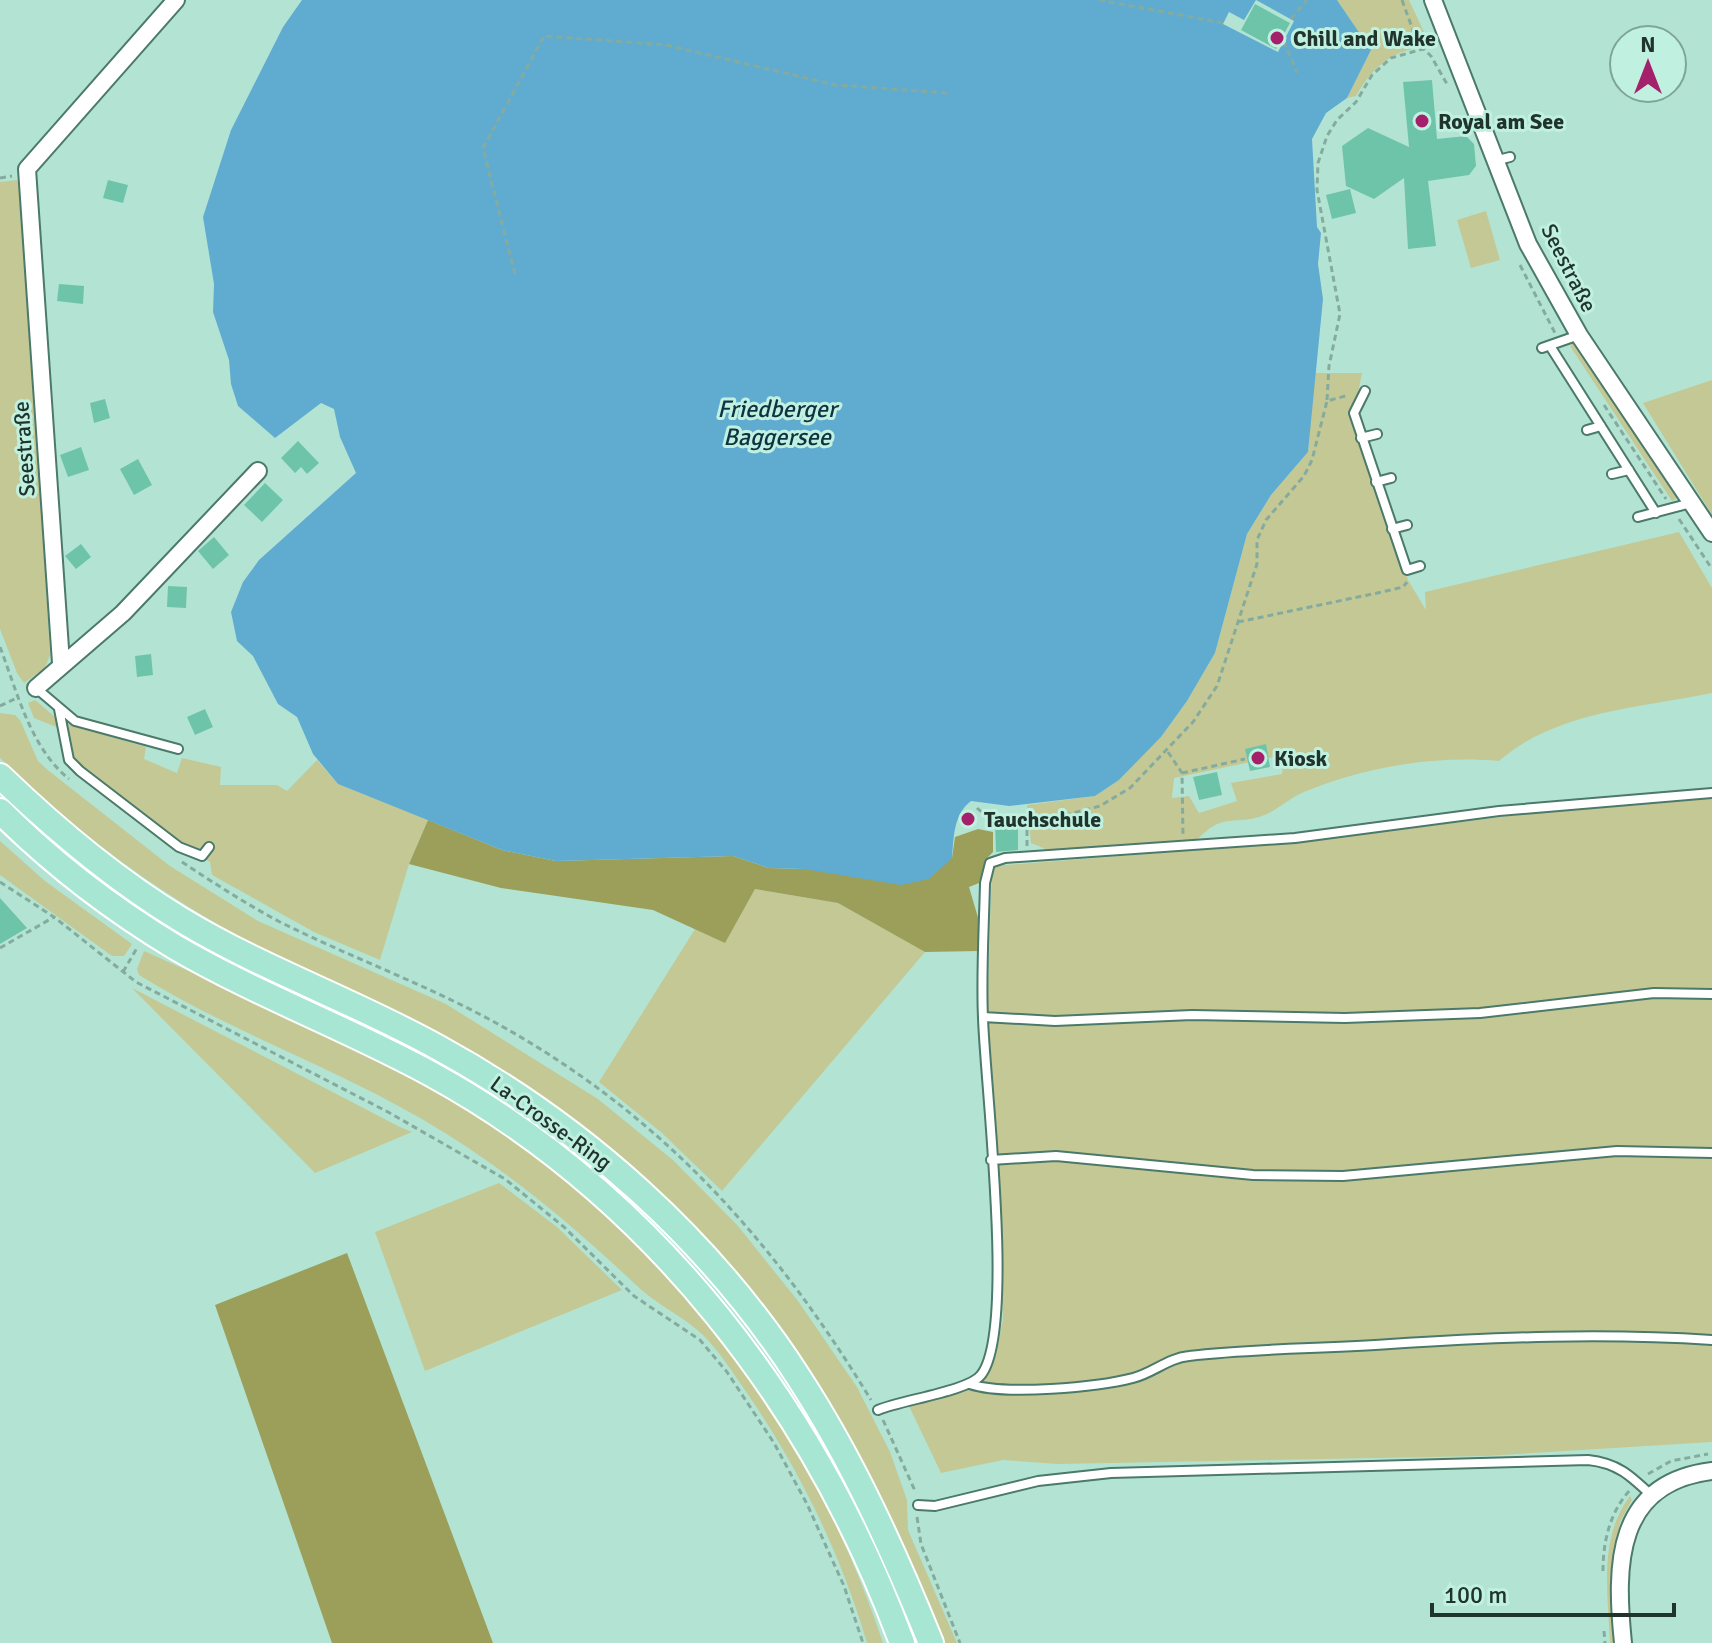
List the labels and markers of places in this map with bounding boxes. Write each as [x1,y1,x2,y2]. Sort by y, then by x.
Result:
place label: Chill and Wake [1293,25,1436,52]
marker: Chill and Wake [1268,29,1286,47]
place label: Royal am See [1438,108,1564,135]
marker: Royal am See [1413,112,1431,130]
place label: Kiosk [1274,745,1327,772]
marker: Kiosk [1249,749,1267,767]
place label: Tauchschule [984,806,1101,833]
marker: Tauchschule [959,810,977,828]

